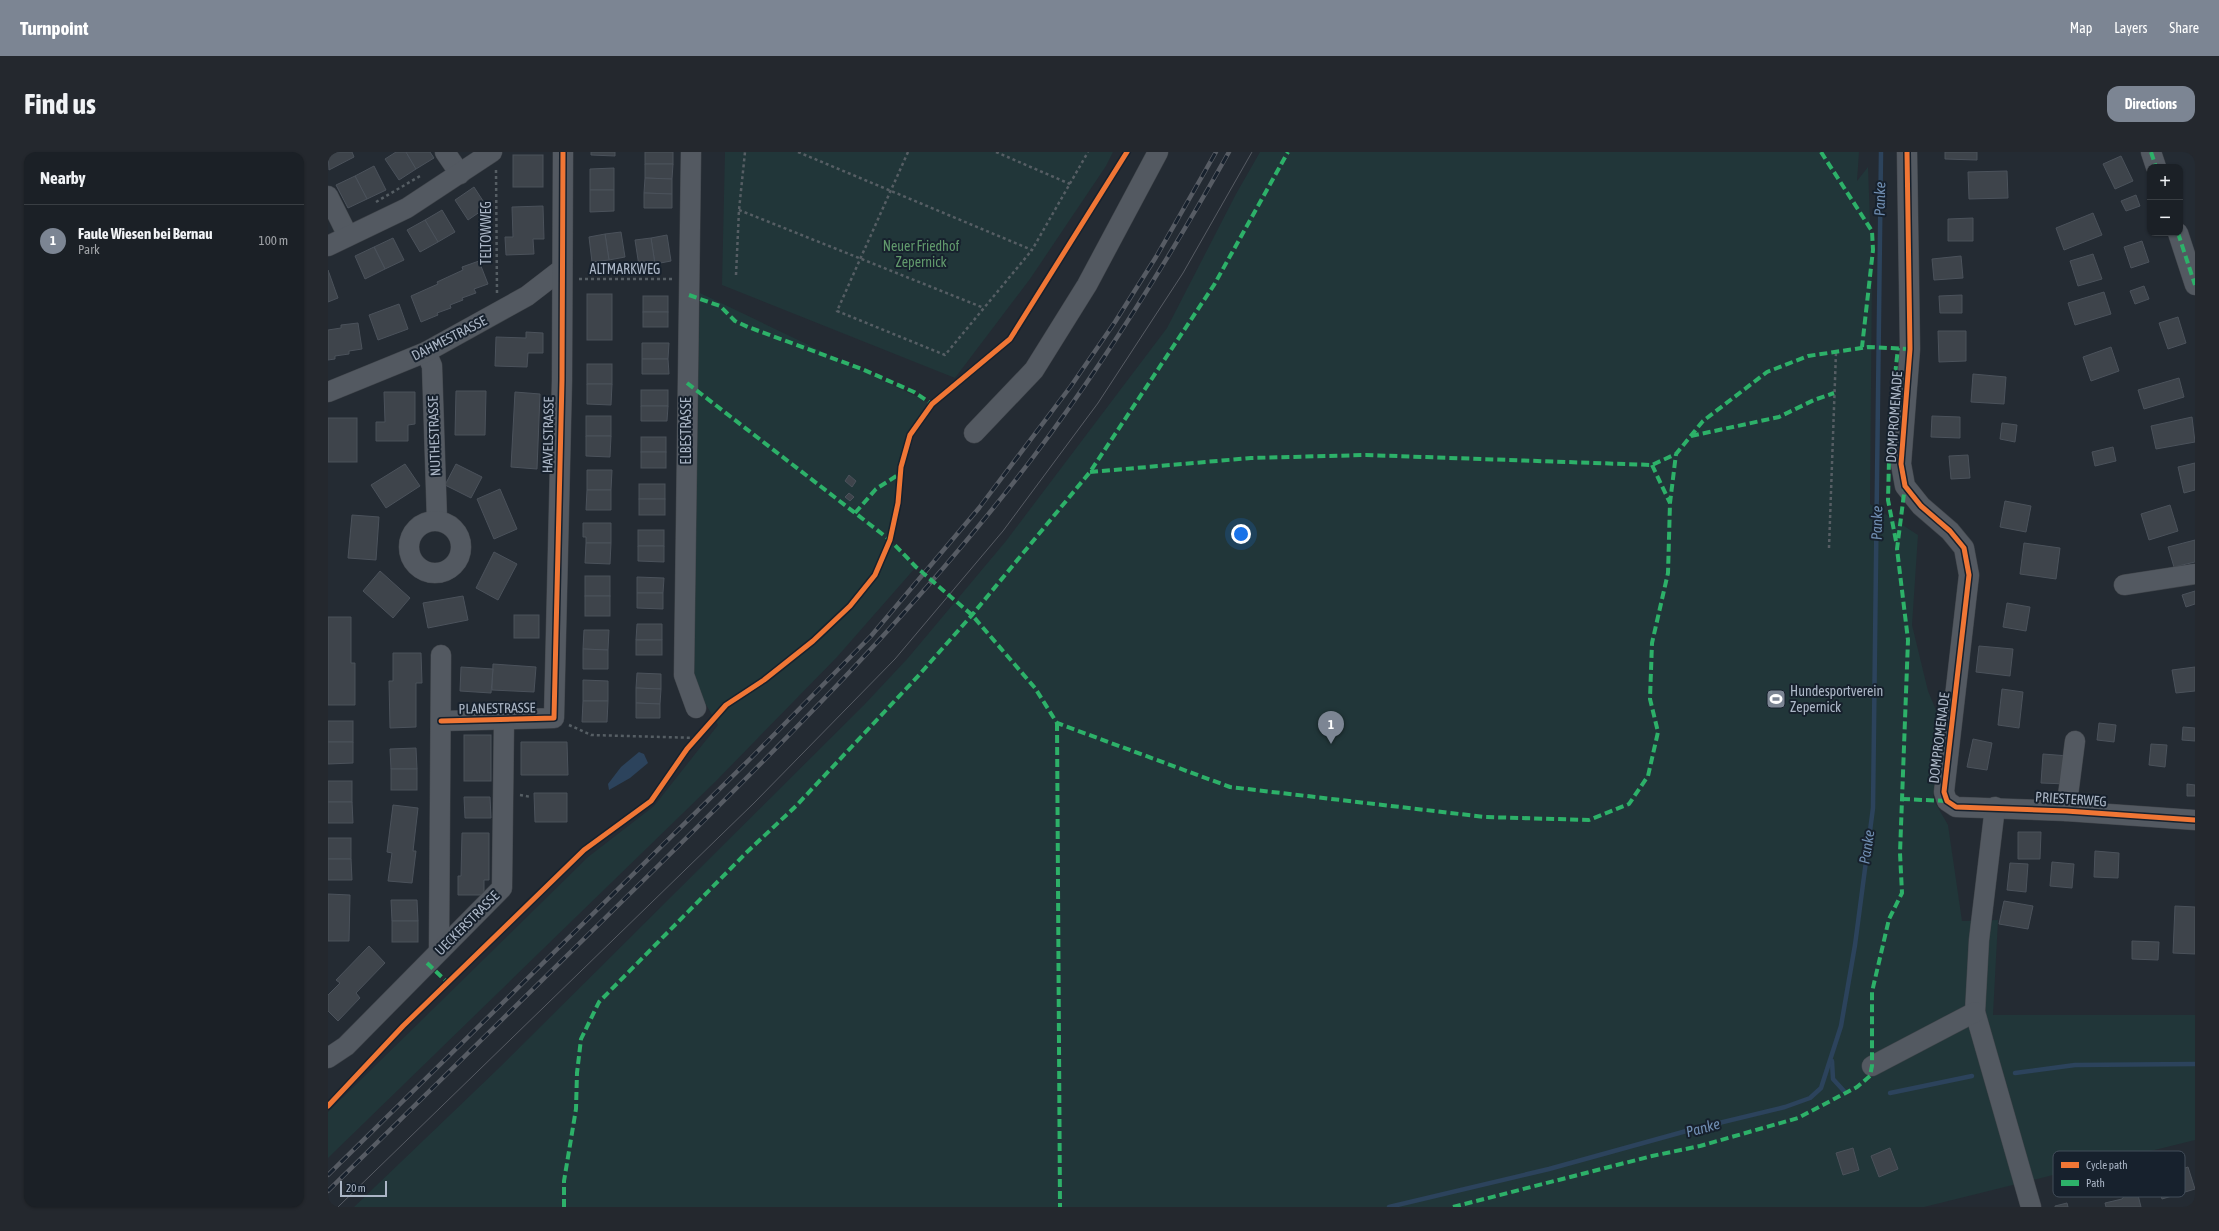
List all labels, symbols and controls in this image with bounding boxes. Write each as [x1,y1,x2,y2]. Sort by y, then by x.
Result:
text: Turnpoint [20,17,88,39]
text: Map [2070,20,2092,36]
text: Layers [2114,20,2147,36]
text: Share [2169,20,2199,36]
button: Directions [2107,86,2195,122]
text: Find us [24,88,96,120]
map controls [2147,164,2183,236]
button: + [2147,164,2183,200]
text: Nearby [40,168,86,188]
water label: Panke [1871,181,1888,216]
button: − [2147,200,2183,236]
street label: TELTOWWEG [478,201,494,265]
text: Faule Wiesen bei Bernau [78,225,213,242]
text: 1 [50,233,56,248]
text: 100 m [259,233,288,248]
park label: Neuer Friedhof Zepernick [883,238,959,270]
text: Park [78,242,100,257]
street label: ALTMARKWEG [590,261,660,277]
street label: DAHMESTRASSE [409,312,489,364]
street label: DOMPROMENADE [1883,371,1905,463]
street label: NUTHESTRASSE [425,396,443,476]
street label: HAVELSTRASSE [539,397,557,473]
street label: ELBESTRASSE [678,397,694,465]
water label: Panke [1868,505,1885,540]
your location [1231,524,1251,544]
place label: Hundesportverein Zepernick [1790,683,1883,715]
sports icon: Hundesportverein Zepernick [1765,688,1787,710]
street label: DOMPROMENADE [1925,692,1953,784]
street label: PLANESTRASSE [458,699,536,717]
pin: 1 [1318,711,1344,744]
street label: PRIESTERWEG [2035,789,2107,809]
water label: Panke [1855,828,1878,865]
street label: UECKERSTRASSE [432,888,502,958]
water label: Panke [1684,1115,1722,1140]
legend [2053,1151,2185,1197]
text: Cycle path [2086,1159,2128,1171]
text: Path [2086,1177,2105,1189]
scale bar [340,1179,387,1198]
text: 20 m [346,1182,366,1194]

